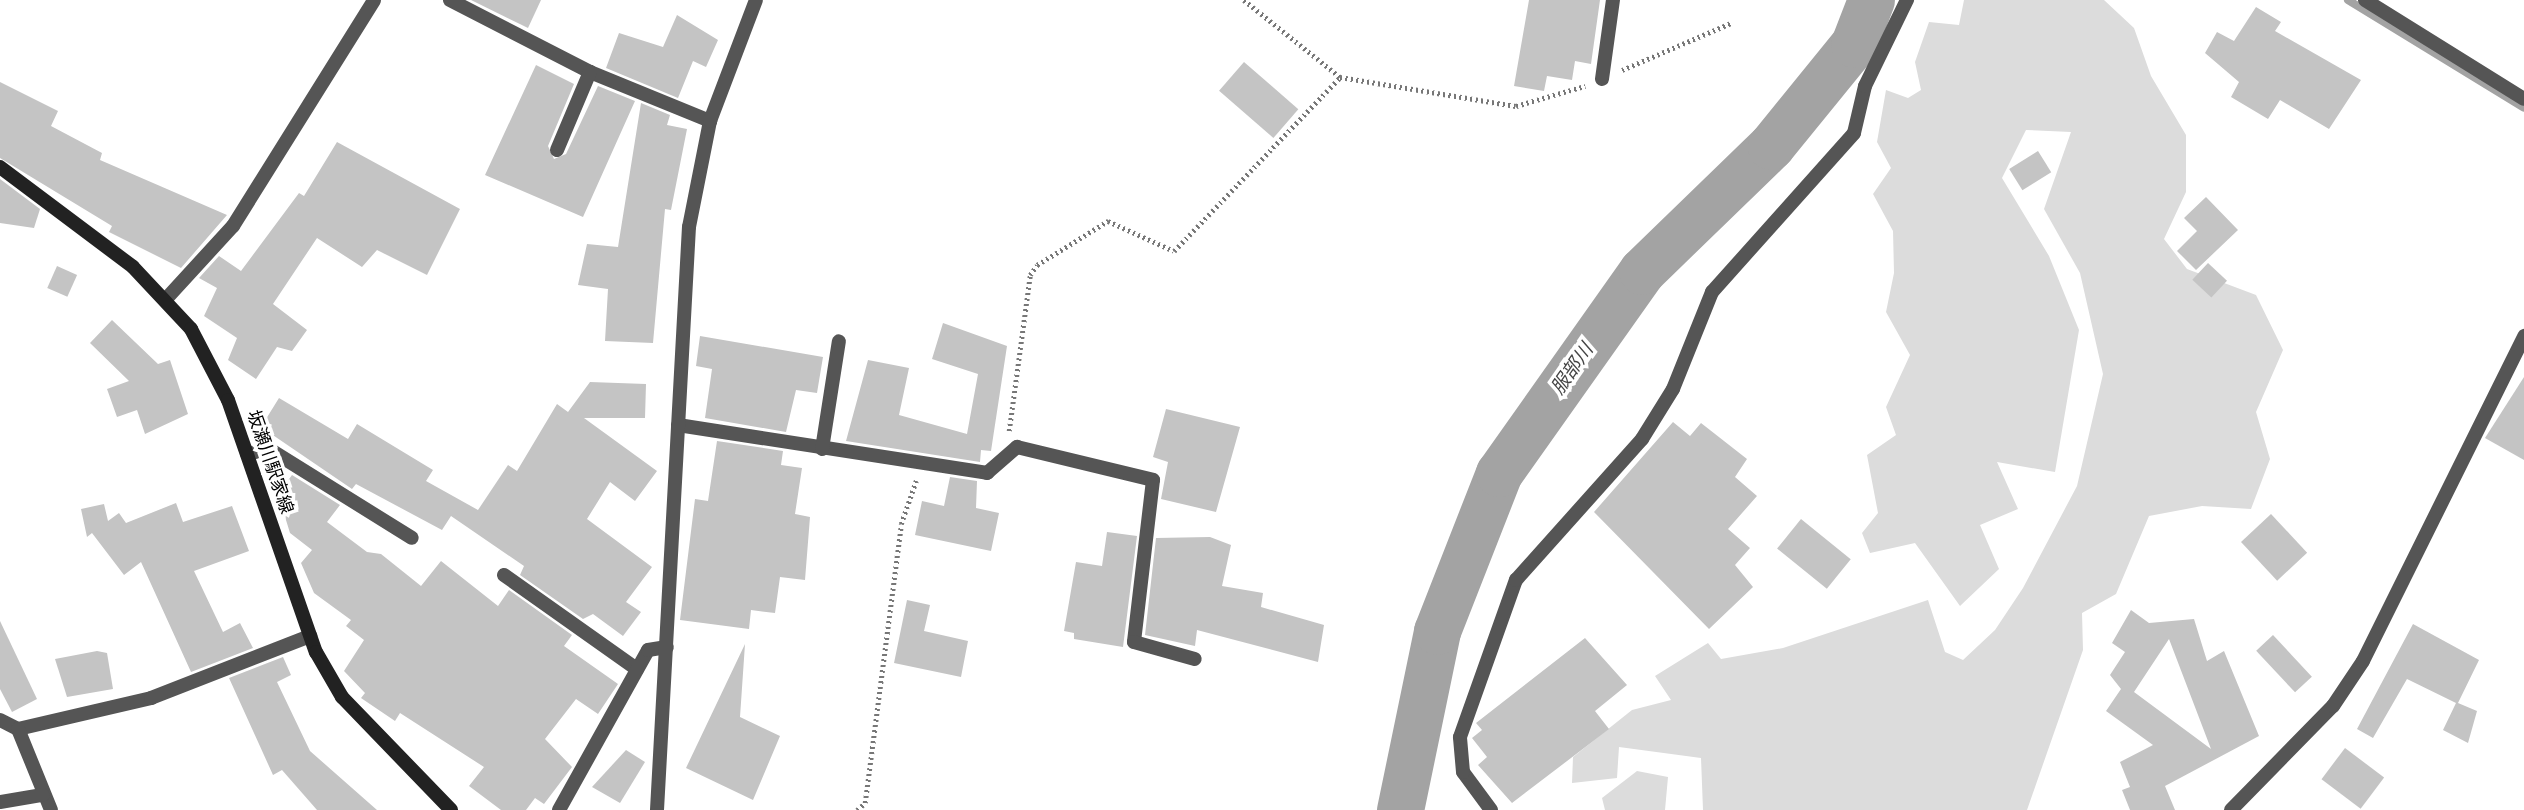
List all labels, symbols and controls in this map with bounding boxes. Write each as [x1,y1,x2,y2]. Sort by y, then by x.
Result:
water label: 服部川 [1546,339,1598,399]
street label: 坂瀬川駅家線 [242,407,298,517]

